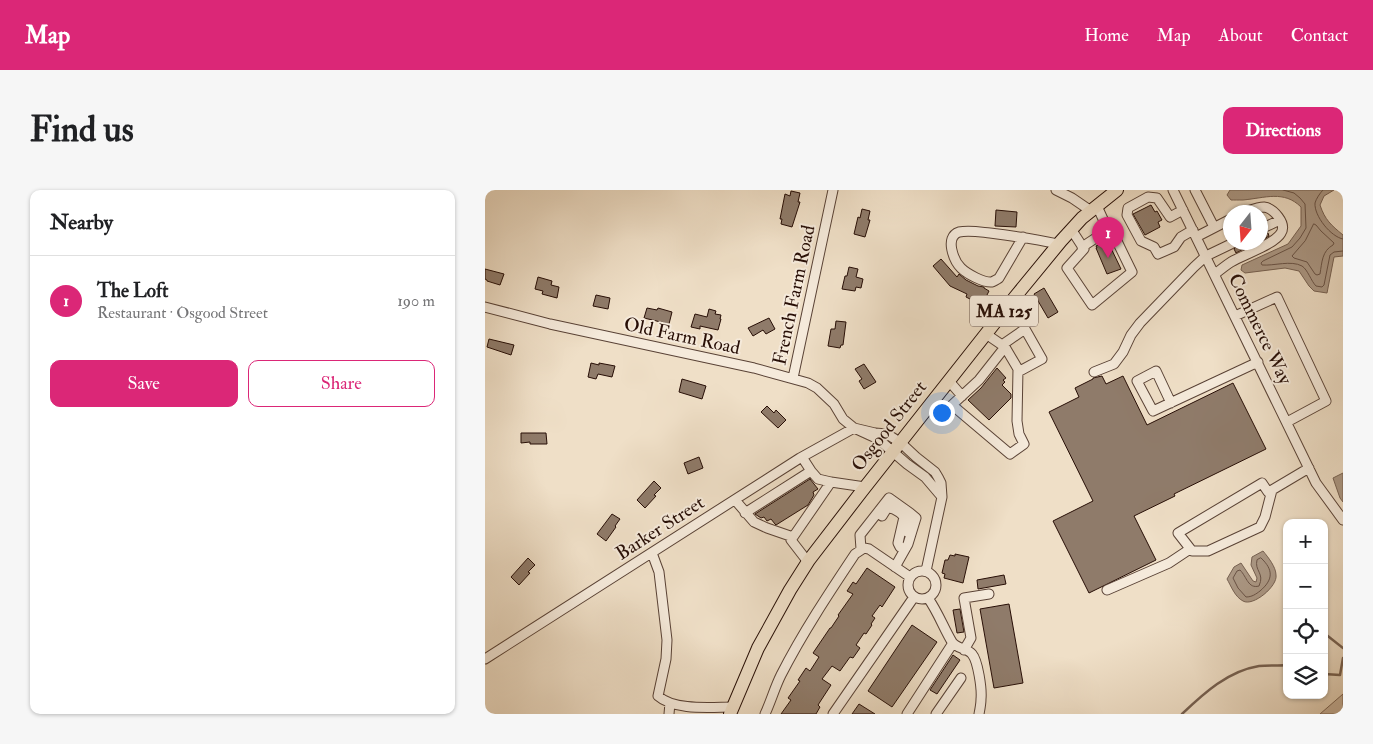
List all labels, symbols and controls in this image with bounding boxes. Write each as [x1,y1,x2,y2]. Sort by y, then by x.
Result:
text: Map [25,20,70,51]
text: Home [1084,24,1129,47]
text: Map [1157,24,1191,47]
text: About [1219,24,1263,47]
text: Contact [1291,24,1348,47]
button: Directions [1223,107,1343,154]
text: Find us [30,108,134,152]
north arrow [1223,205,1268,250]
text: Nearby [50,209,113,236]
pin: 1 [1092,217,1124,258]
street label: French Farm Road [767,222,821,367]
street label: Commerce Way [1223,270,1298,389]
text: The Loft [97,279,168,303]
text: 1 [63,291,69,311]
text: 190 m [397,291,435,311]
road number: MA 125 [970,295,1038,326]
text: Restaurant · Osgood Street [97,303,268,323]
street label: Old Farm Road [622,312,743,360]
button: Save [50,360,238,407]
button: Share [248,360,435,407]
street label: Osgood Street [846,376,932,476]
your location [929,400,955,426]
street label: Barker Street [611,490,709,566]
map controls [1283,519,1328,699]
button: + [1283,519,1328,564]
button: − [1283,564,1328,609]
button: locate [1283,609,1328,654]
button: layers [1283,654,1328,699]

